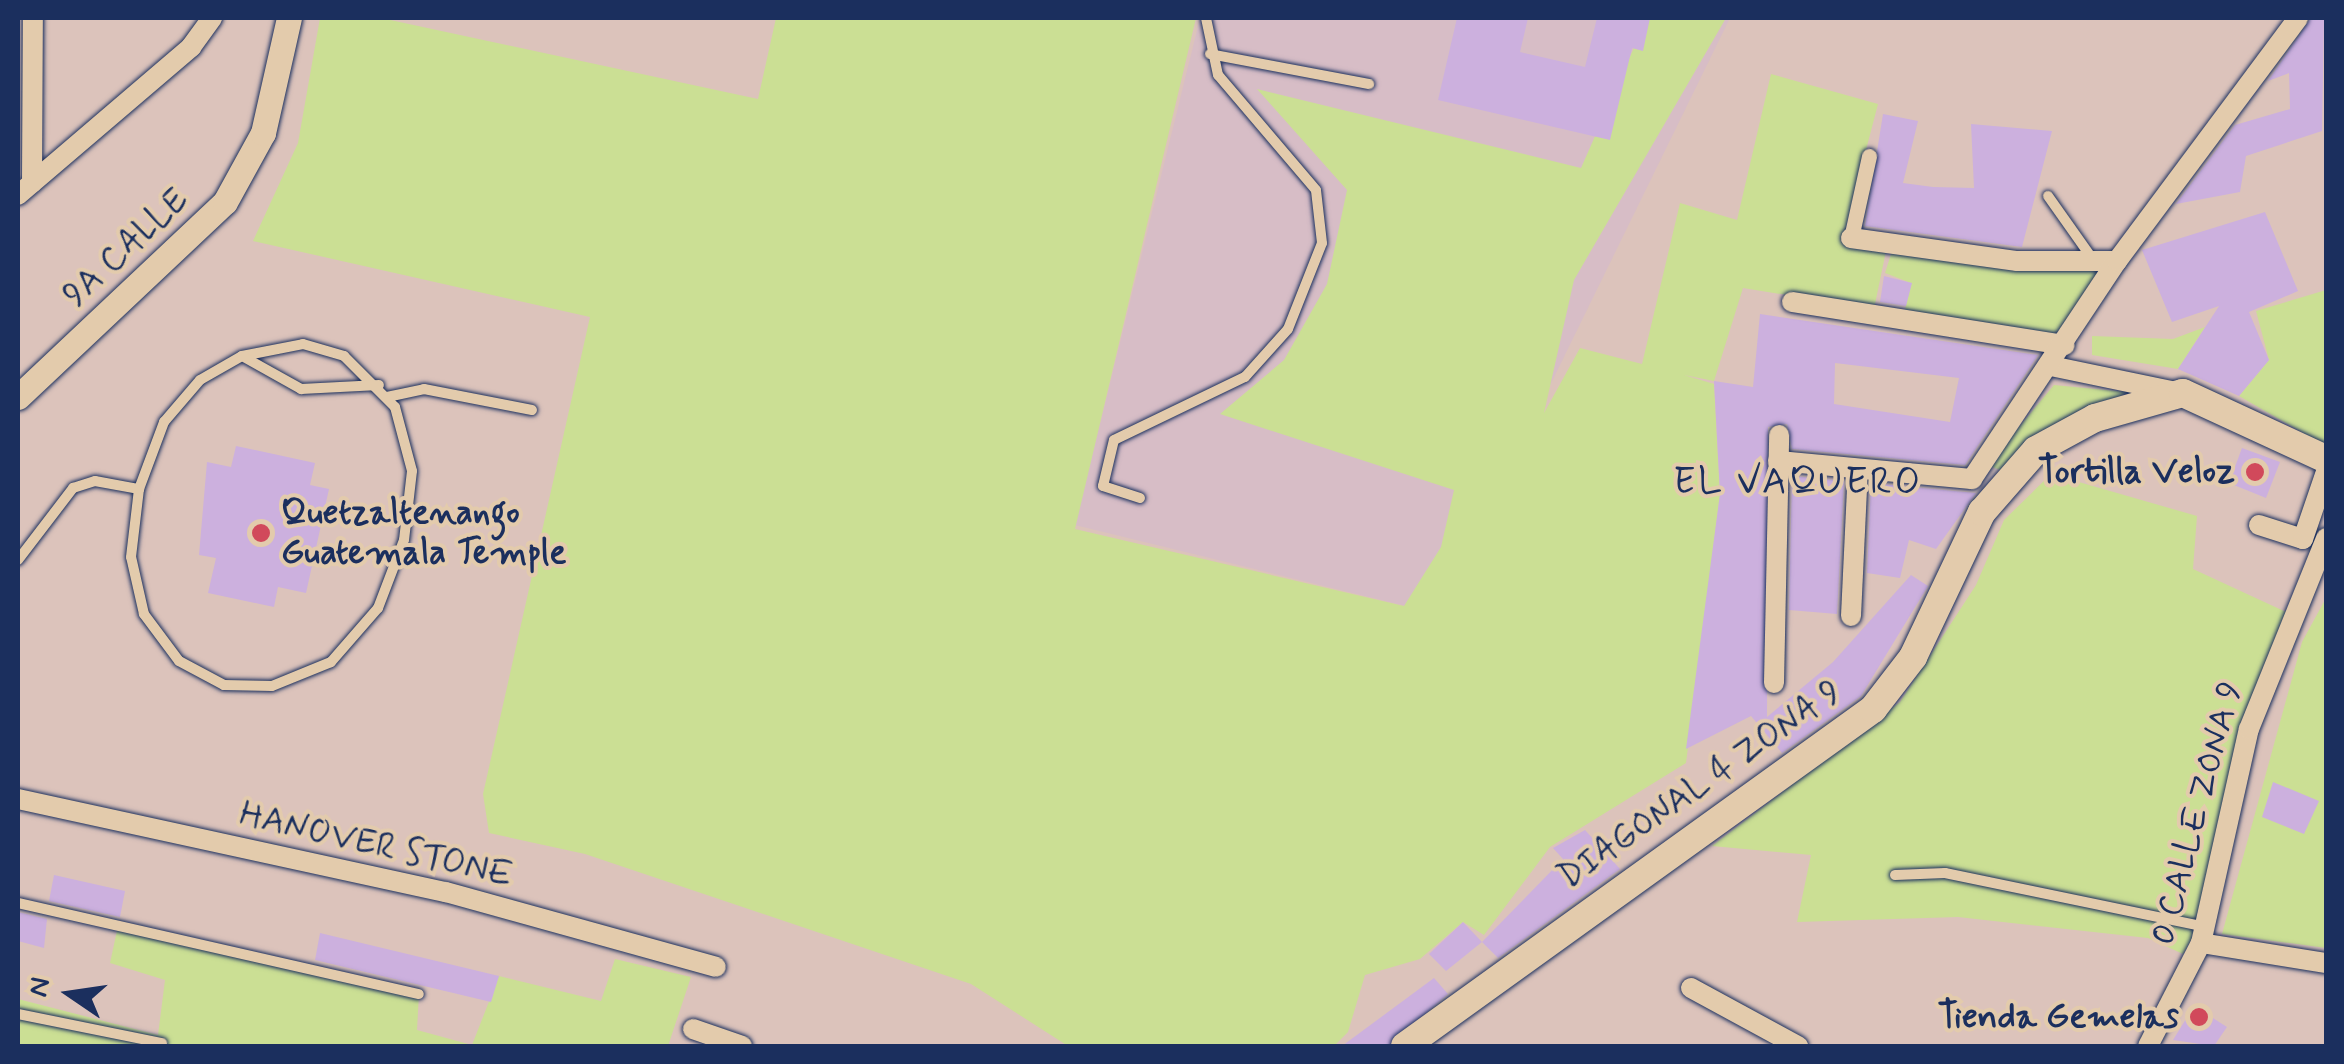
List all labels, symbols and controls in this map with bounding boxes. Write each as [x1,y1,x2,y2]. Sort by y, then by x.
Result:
street label: 9A CALLE [53,178,199,318]
place label: Tortilla Veloz [2043,451,2235,493]
district label: EL VAQUERO [1671,460,1925,506]
marker: Tortilla Veloz [2244,461,2266,483]
place label: Quetzaltenango Guatemala Temple [281,492,559,574]
marker: Quetzaltenango Guatemala Temple [250,522,272,544]
street label: DIAGONAL 4 ZONA 9 [1550,671,1850,899]
street label: 0 CALLE ZONA 9 [2142,676,2252,950]
street label: HANOVER STONE [235,793,517,897]
north arrow [20,944,120,1044]
text: N [20,974,60,1000]
place label: Tienda Gemelas [1938,996,2179,1038]
marker: Tienda Gemelas [2188,1006,2210,1028]

